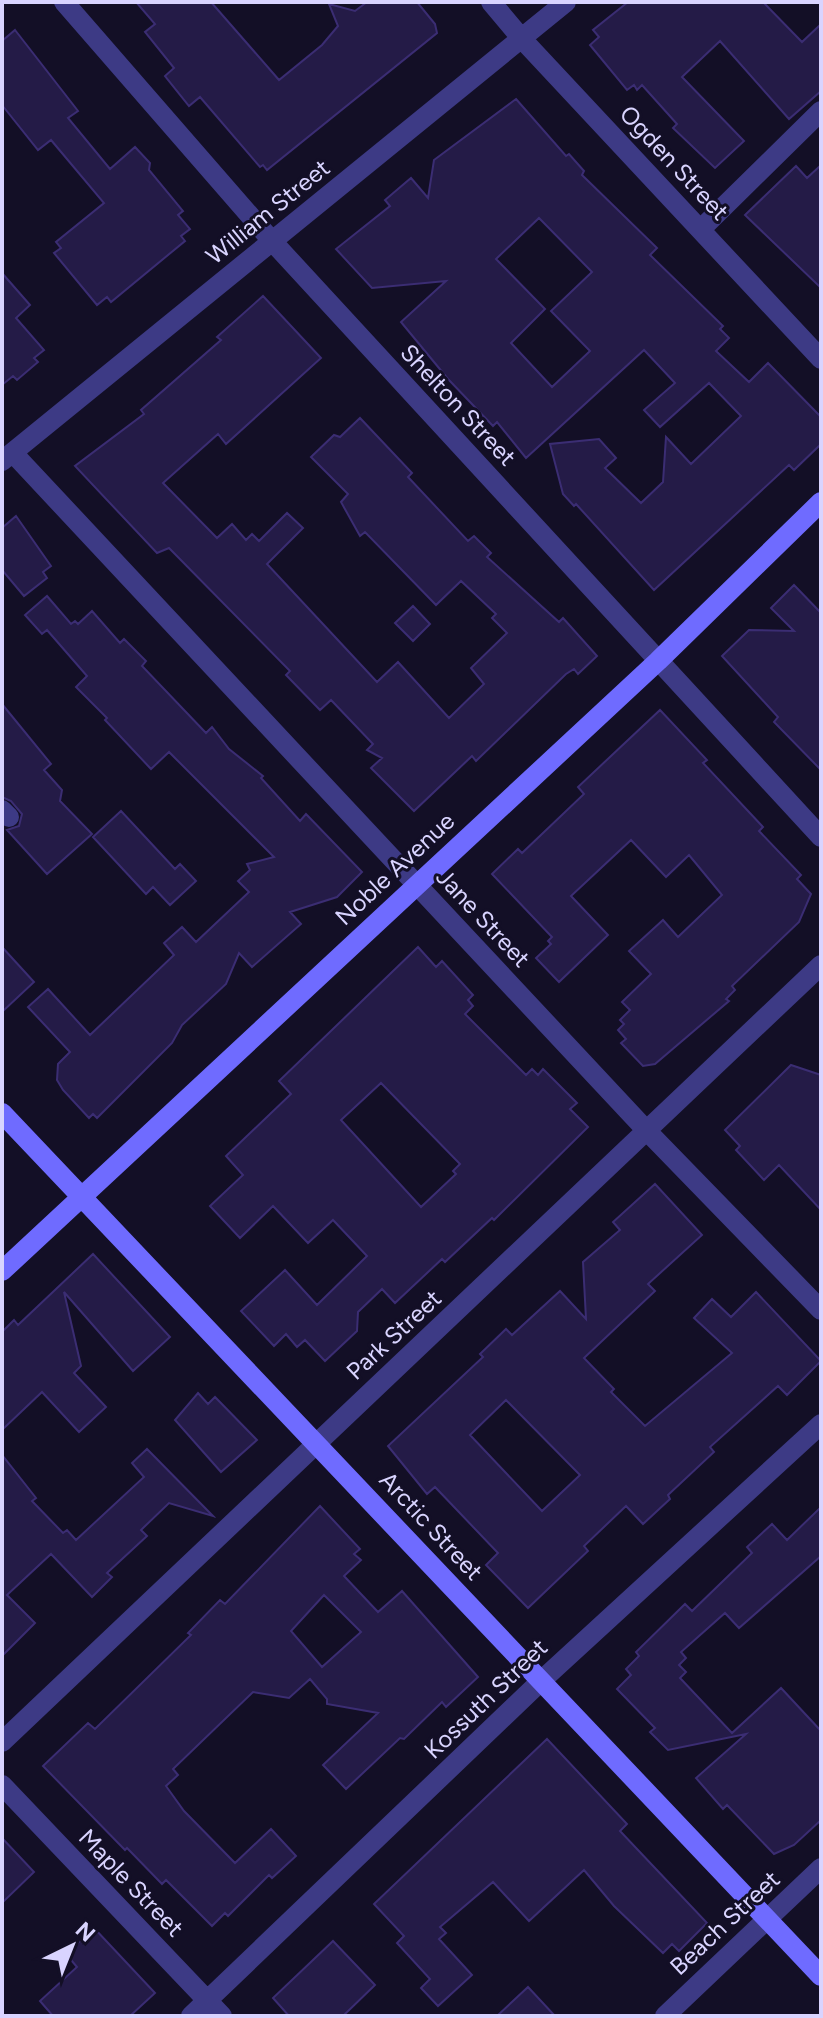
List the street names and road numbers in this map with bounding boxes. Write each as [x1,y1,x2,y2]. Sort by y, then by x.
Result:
street label: Ogden Street [614,99,735,226]
street label: William Street [200,153,335,270]
street label: Shelton Street [395,338,522,472]
street label: Noble Avenue [329,806,460,931]
street label: Jane Street [430,862,536,973]
street label: Park Street [340,1284,447,1386]
street label: Arctic Street [374,1465,489,1586]
street label: Kossuth Street [418,1633,553,1765]
street label: Maple Street [73,1823,190,1942]
street label: Beach Street [664,1864,786,1981]

